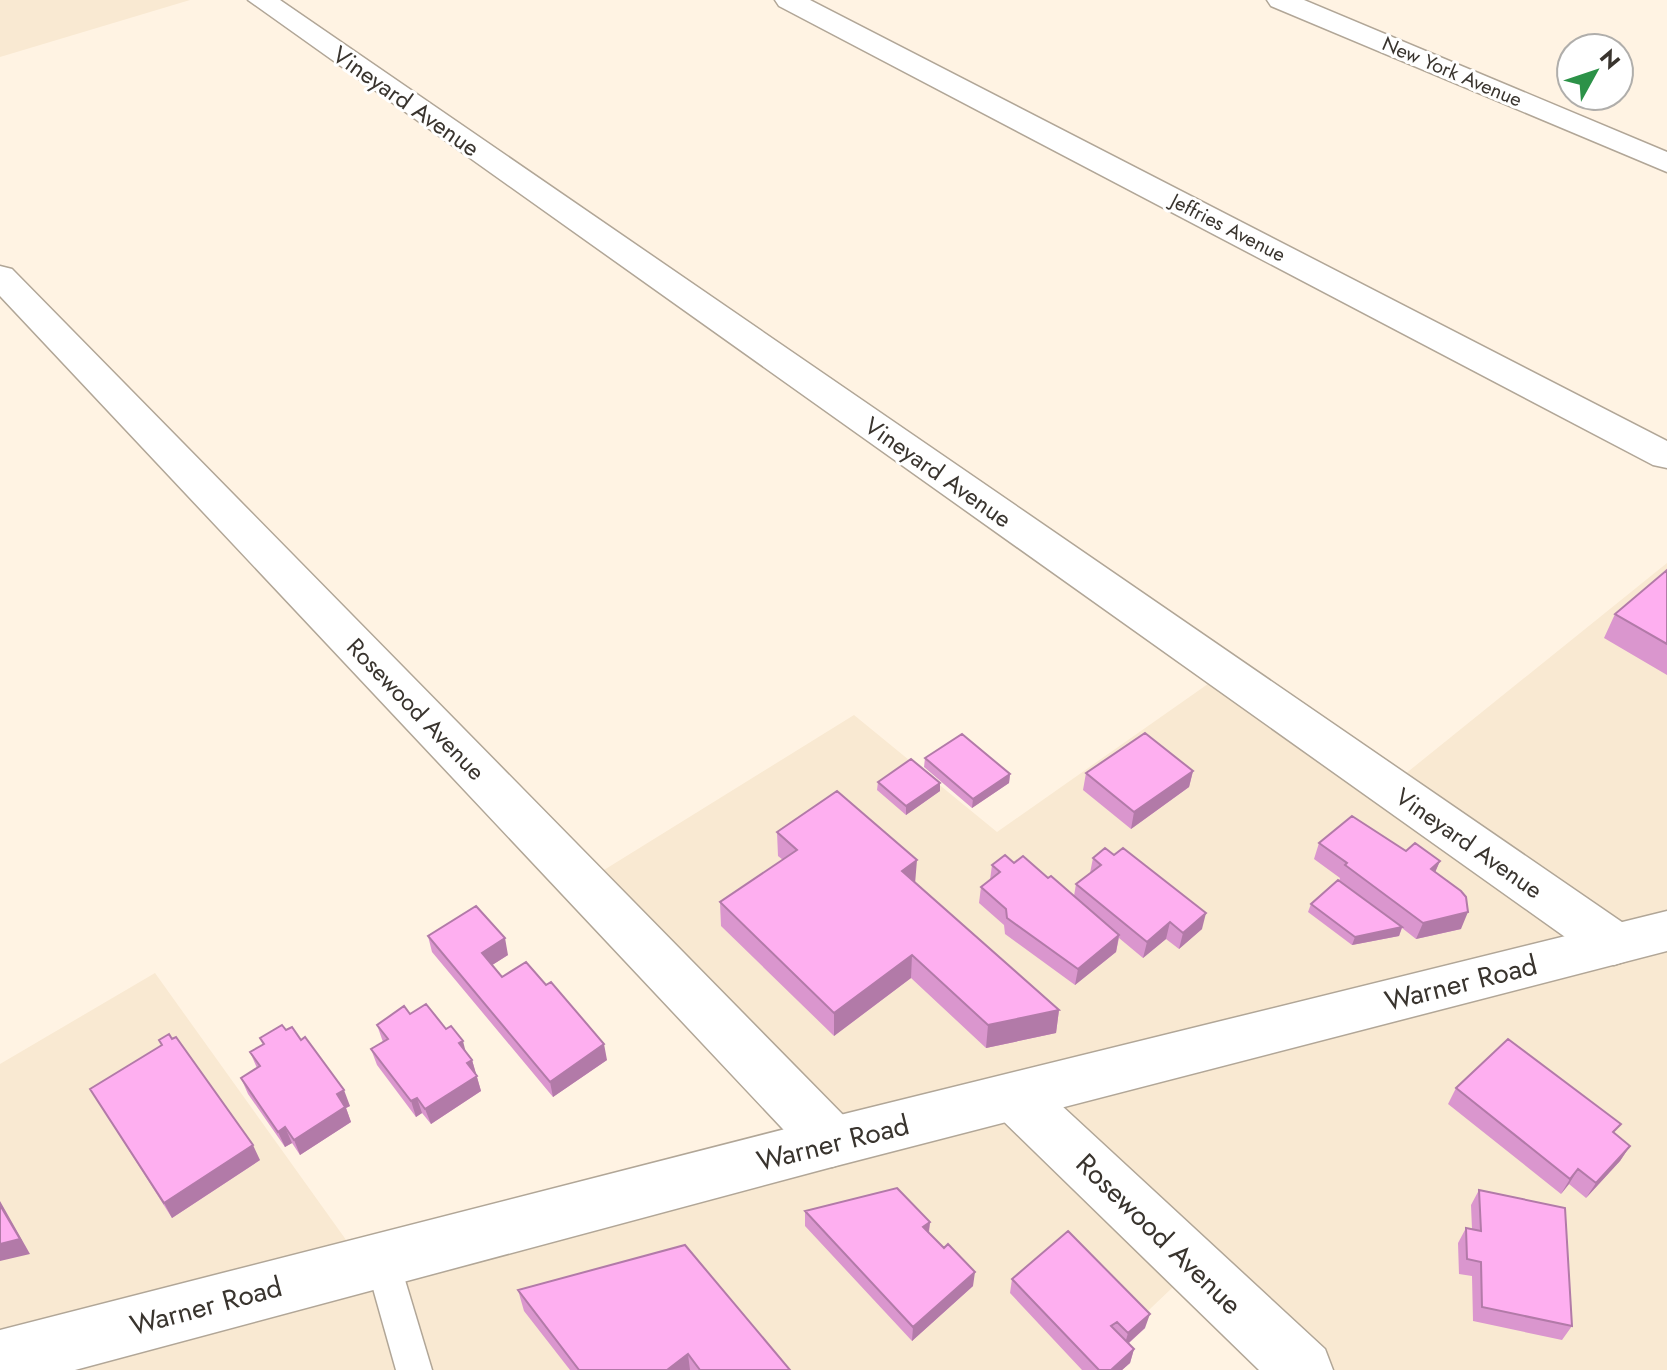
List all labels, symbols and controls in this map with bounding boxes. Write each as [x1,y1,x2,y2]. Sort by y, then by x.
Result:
street label: New York Avenue [1378,30,1526,114]
north arrow [1555,32,1635,112]
street label: Vineyard Avenue [325,37,487,165]
text: N [1592,42,1628,76]
street label: Jeffries Avenue [1163,185,1290,269]
street label: Vineyard Avenue [857,408,1019,536]
street label: Rosewood Avenue [339,630,493,788]
street label: Vineyard Avenue [1388,779,1550,907]
street label: Warner Road [1381,944,1541,1022]
street label: Warner Road [753,1104,913,1182]
street label: Rosewood Avenue [1067,1144,1251,1324]
street label: Warner Road [126,1266,286,1346]

